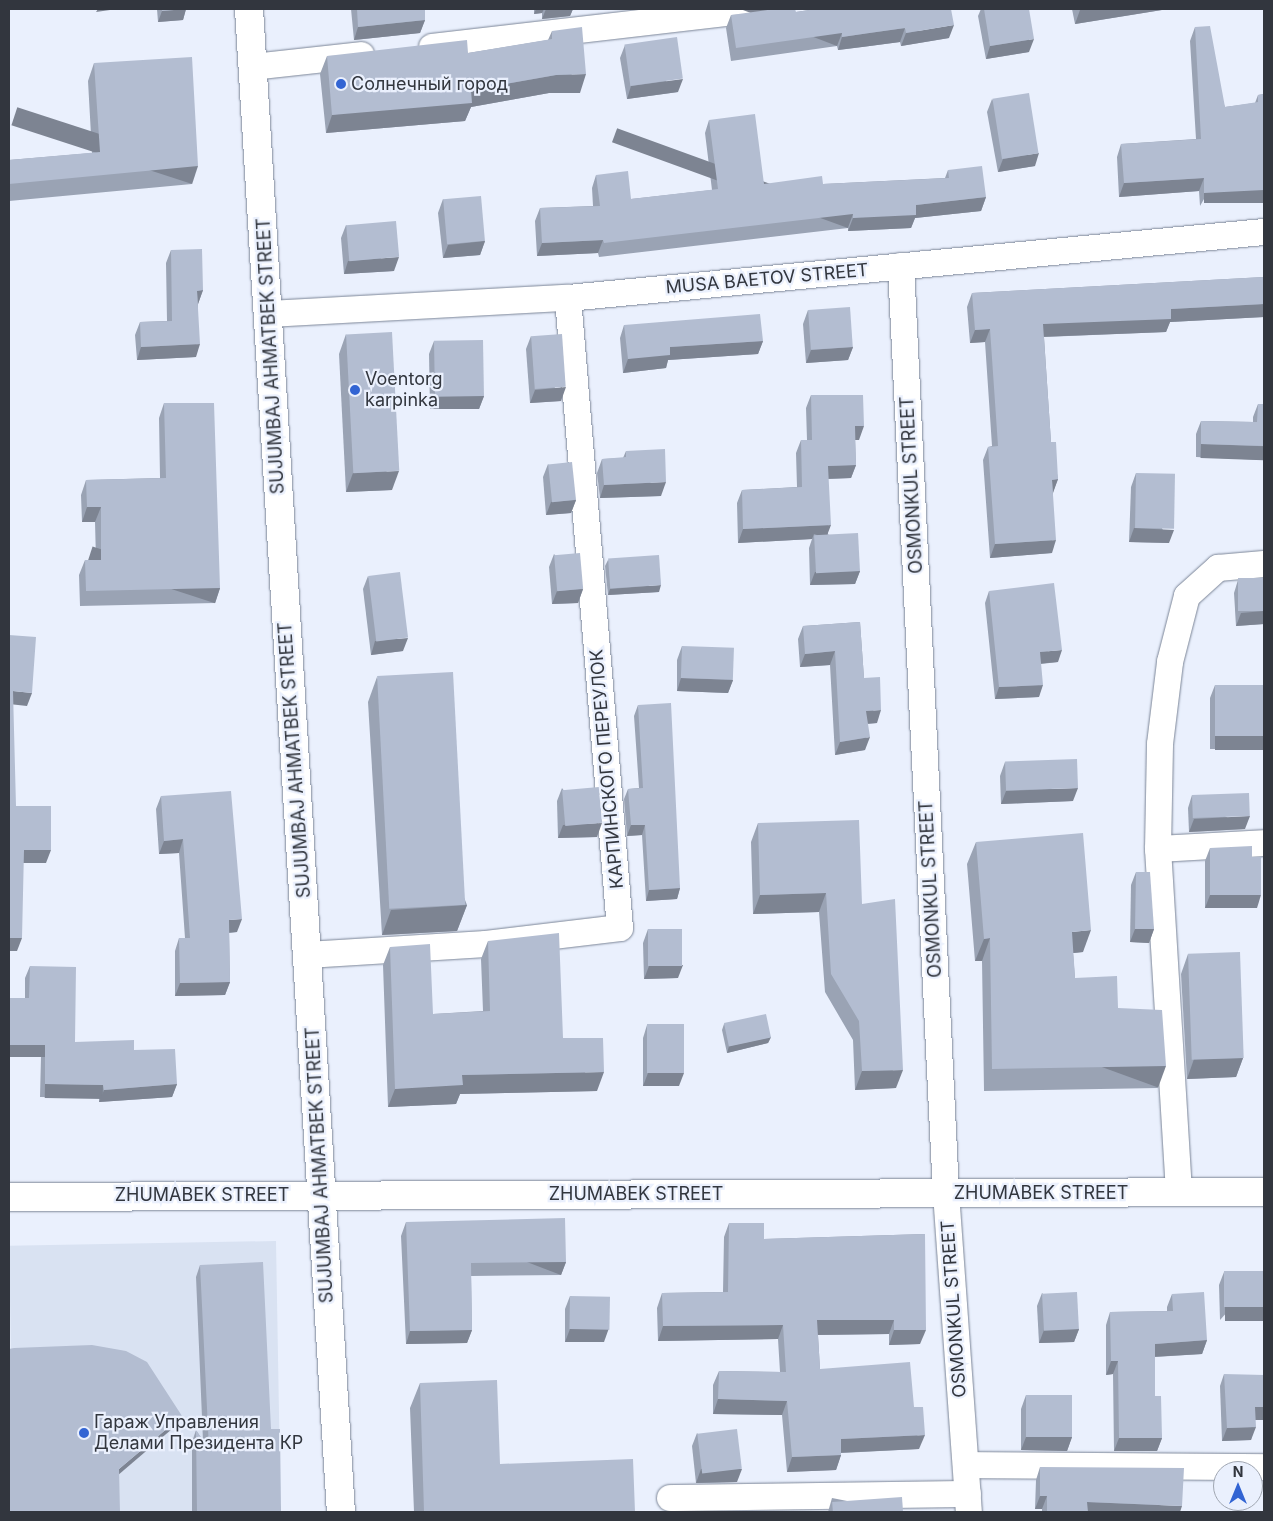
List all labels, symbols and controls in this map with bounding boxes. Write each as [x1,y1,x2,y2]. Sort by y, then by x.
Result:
place label: Солнечный город [351,73,508,95]
marker: Солнечный город [335,78,347,90]
street label: SUJUMBAJ AHMATBEK STREET [253,217,289,495]
street label: MUSA BAETOV STREET [665,259,869,299]
place label: Voentorg karpinka [365,369,442,412]
marker: Voentorg karpinka [349,384,361,396]
street label: OSMONKUL STREET [897,396,927,574]
street label: SUJUMBAJ AHMATBEK STREET [275,621,315,899]
street label: КАРПИНСКОГО ПЕРЕУЛОК [586,648,628,890]
street label: OSMONKUL STREET [916,800,946,978]
street label: SUJUMBAJ AHMATBEK STREET [302,1026,338,1304]
street label: ZHUMABEK STREET [954,1182,1128,1204]
street label: ZHUMABEK STREET [549,1183,723,1205]
street label: ZHUMABEK STREET [115,1184,289,1206]
street label: OSMONKUL STREET [937,1220,971,1398]
place label: Гараж Управления Делами Президента КР [94,1412,303,1455]
marker: Гараж Управления Делами Президента КР [78,1427,90,1439]
north arrow [1213,1461,1263,1511]
text: N [1233,1463,1243,1480]

